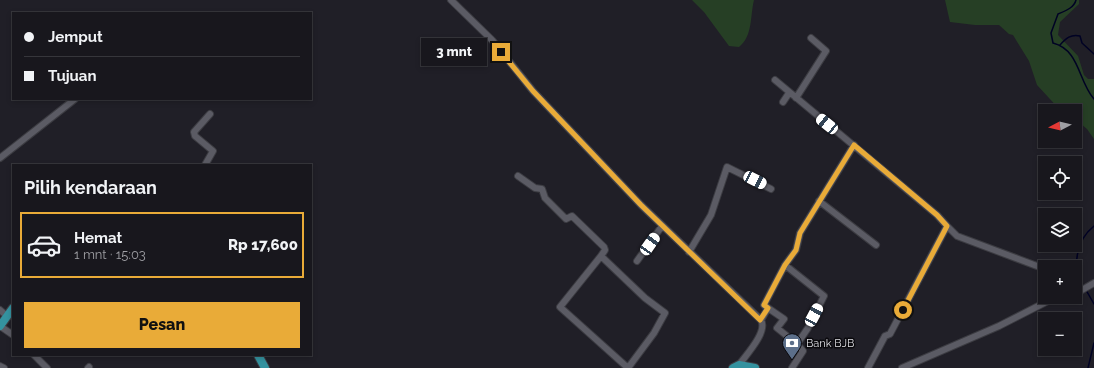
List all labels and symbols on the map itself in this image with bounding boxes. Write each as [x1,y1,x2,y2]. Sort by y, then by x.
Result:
callout: 3 mnt [421,38,487,66]
route end [492,43,510,61]
north arrow [1038,104,1082,148]
car [814,112,840,136]
car [742,169,768,191]
car [638,231,662,257]
route start [894,301,912,319]
car [803,302,825,328]
bank icon: Bank BJB [781,332,803,360]
place label: Bank BJB [806,337,854,350]

